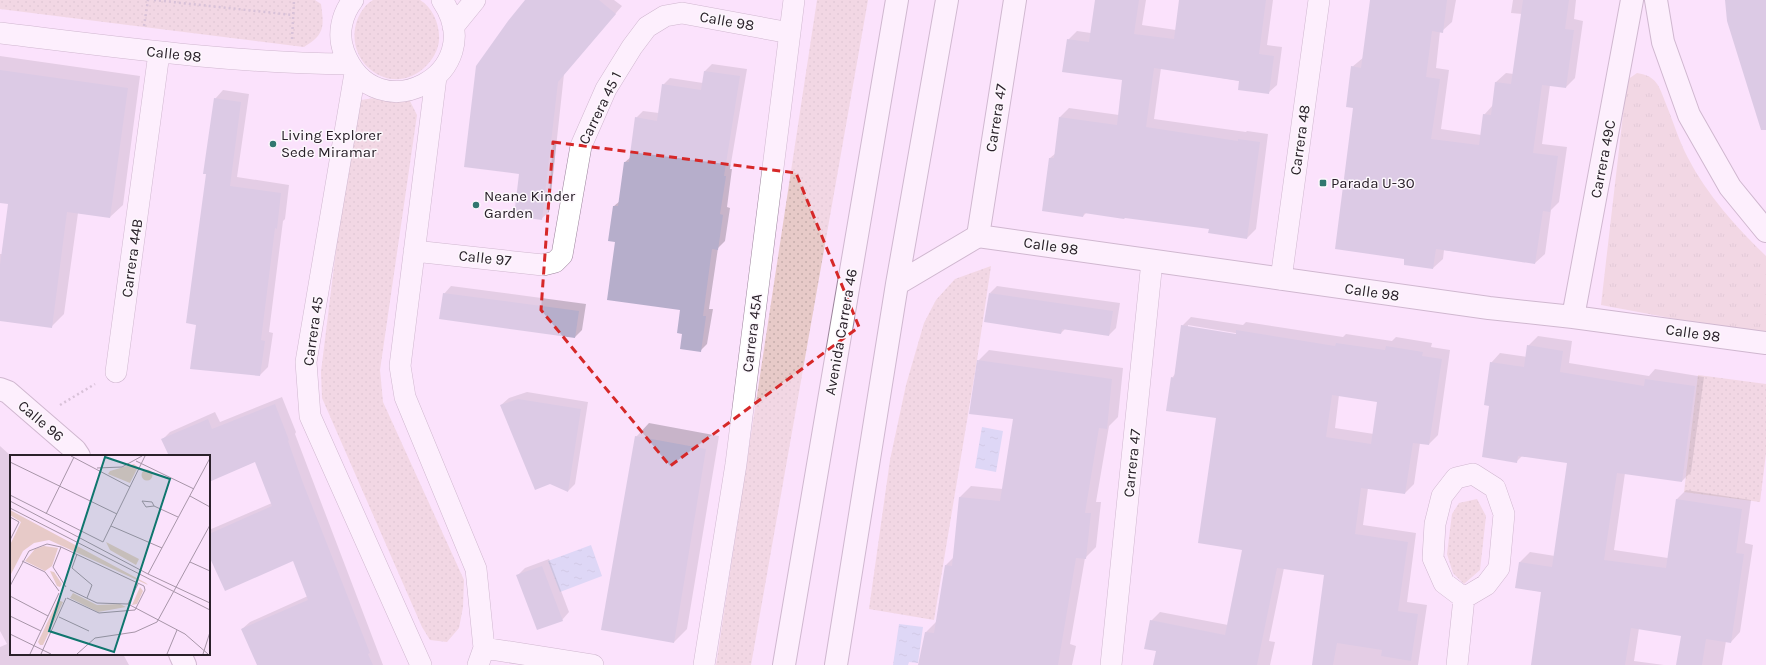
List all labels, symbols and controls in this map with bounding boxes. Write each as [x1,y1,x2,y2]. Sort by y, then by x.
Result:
street label: Calle 98 [698,7,756,35]
street label: Calle 98 [146,42,202,66]
street label: Carrera 45 1 [575,69,625,147]
street label: Carrera 47 [982,83,1010,153]
street label: Carrera 48 [1286,104,1314,176]
street label: Carrera 49C [1587,118,1619,200]
place label: Living Explorer Sede Miramar [281,126,382,161]
marker: Living Explorer Sede Miramar [268,139,278,149]
place label: Parada U-30 [1331,174,1415,192]
marker: Parada U-30 [1318,178,1328,188]
place label: Neane Kinder Garden [484,187,576,222]
marker: Neane Kinder Garden [471,200,481,210]
street label: Carrera 44B [118,217,146,299]
street label: Calle 98 [1022,233,1080,259]
street label: Calle 97 [458,246,512,270]
street label: Avenida Carrera 46 [821,267,861,397]
street label: Calle 98 [1343,279,1401,305]
street label: Carrera 45A [738,292,766,373]
street label: Carrera 45 [299,295,327,367]
street label: Calle 98 [1664,320,1722,346]
street label: Calle 96 [14,397,68,445]
street label: Carrera 47 [1119,428,1145,498]
inset map [10,455,210,655]

